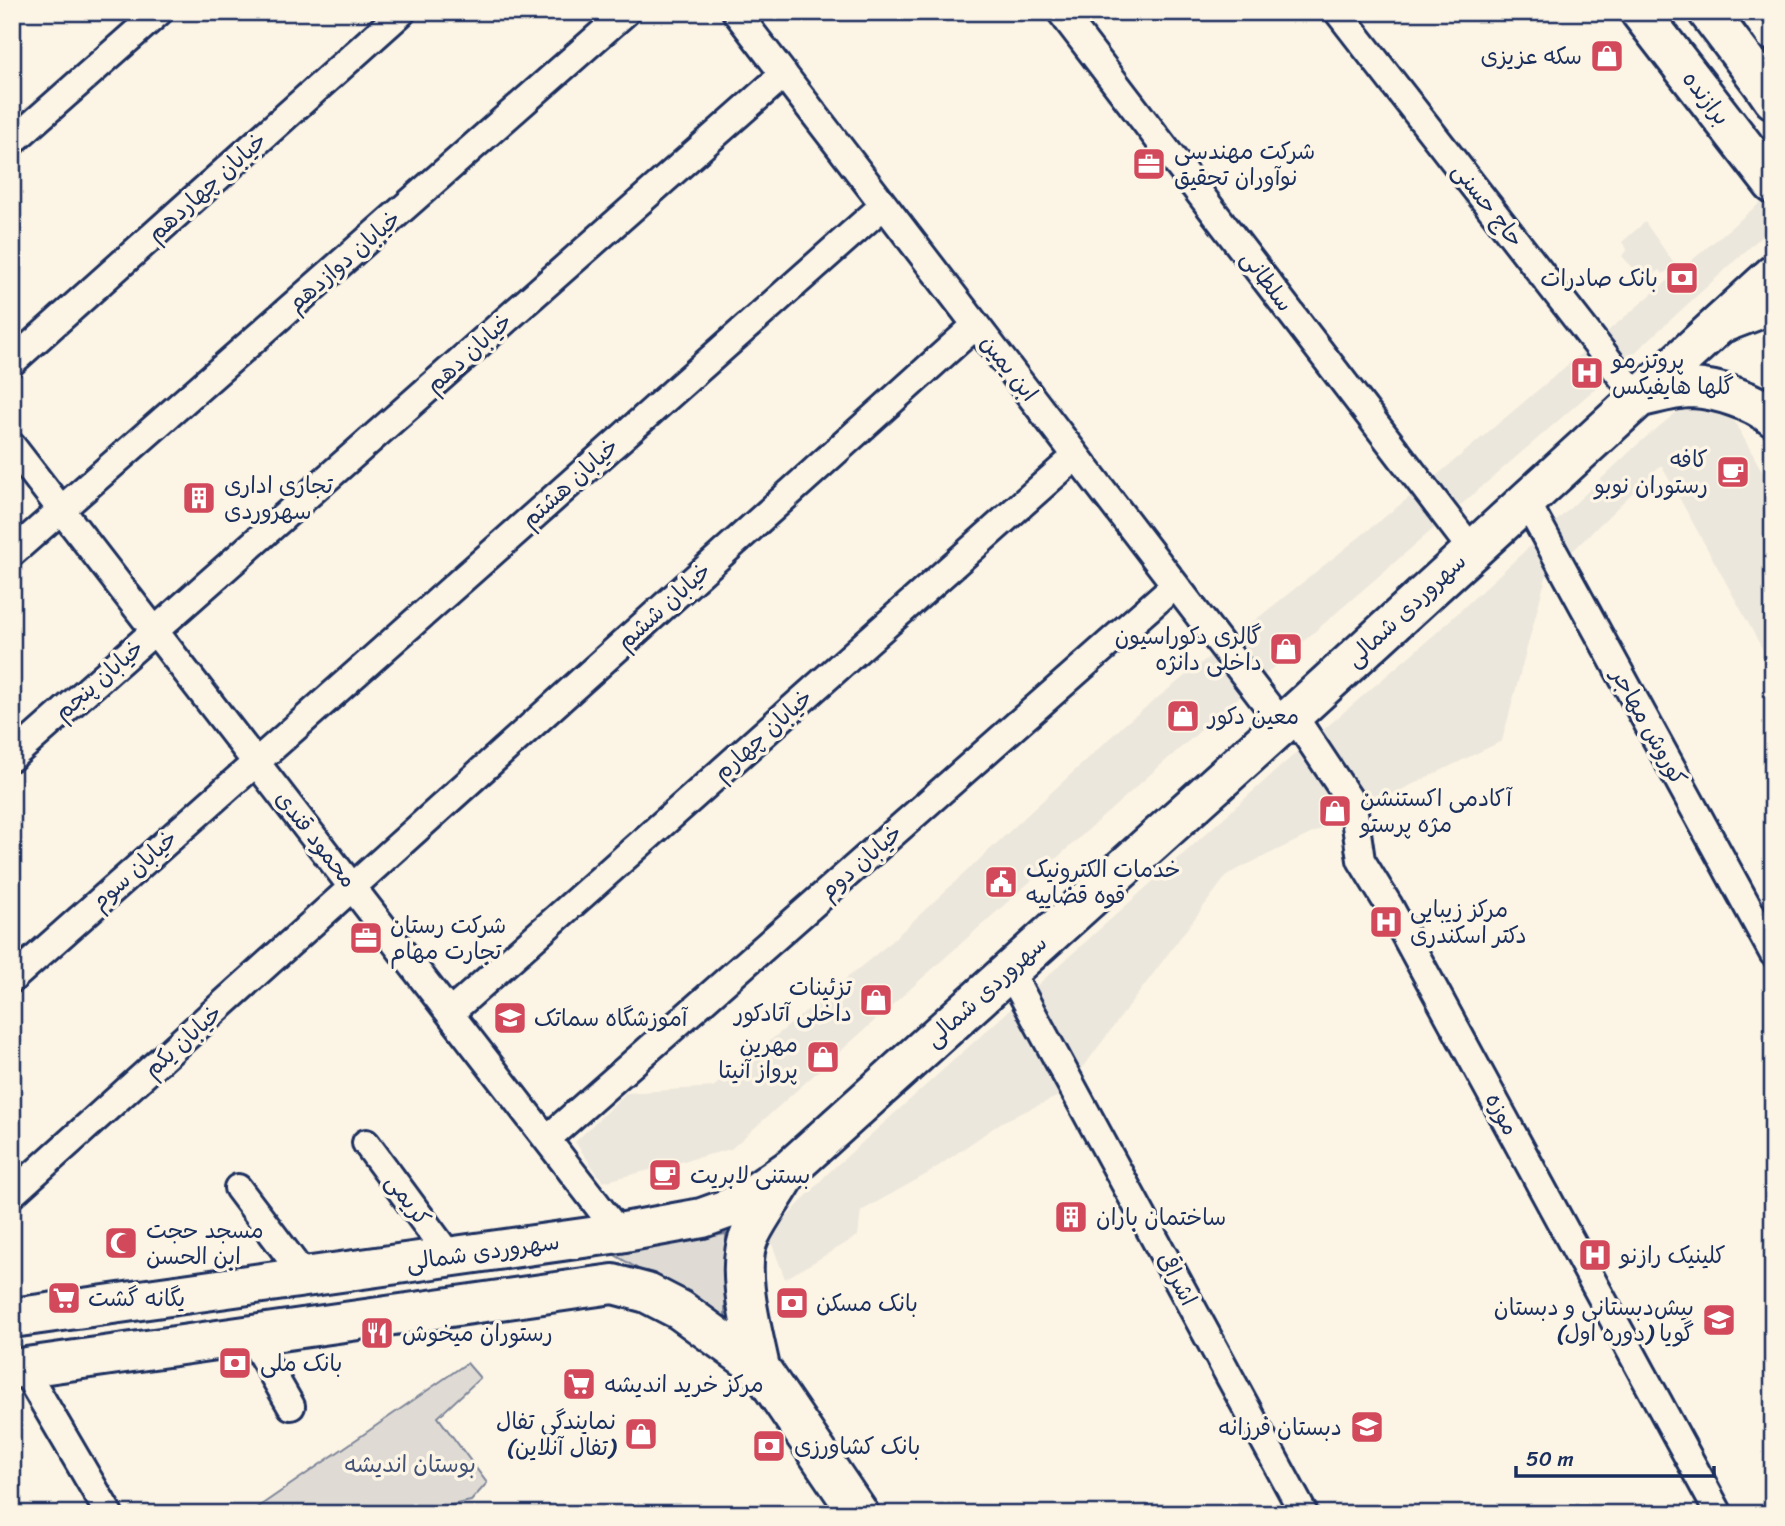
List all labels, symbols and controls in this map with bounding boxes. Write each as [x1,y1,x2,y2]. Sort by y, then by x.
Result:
place label: سکه عزیزی [1481,36,1582,77]
shop icon: سکه عزیزی [1588,37,1626,75]
street label: برازنده [1671,61,1741,135]
street label: خیابان چهاردهم [137,121,277,253]
place label: شرکت مهندسی نوآوران تحقیق [1174,131,1315,198]
office icon: شرکت مهندسی نوآوران تحقیق [1130,145,1168,183]
street label: حاج حسنی [1441,153,1535,257]
street label: خیابان دوازدهم [277,199,411,323]
street label: سلطانی [1230,241,1304,321]
place label: بانک صادرات [1540,258,1658,299]
bank icon: بانک صادرات [1663,259,1701,297]
street label: خیابان دهم [416,302,522,404]
street label: ابن یمین [969,325,1049,411]
place label: پروتز مو گلها هایفیکس [1610,340,1734,407]
hospital icon: پروتز مو گلها هایفیکس [1568,354,1606,392]
street label: خیابان هشتم [511,427,629,539]
place label: کافه رستوران نوبو [1593,439,1708,506]
cafe icon: کافه رستوران نوبو [1714,453,1752,491]
place label: تجاری اداری سهروردی [224,465,333,532]
building icon: تجاری اداری سهروردی [180,479,218,517]
street label: سهروردی شمالی [1336,542,1476,678]
street label: خیابان ششم [607,552,721,660]
place label: گالری دکوراسیون داخلی دانژه [1115,616,1262,683]
street label: خیابان پنجم [44,629,154,731]
shop icon: گالری دکوراسیون داخلی دانژه [1267,630,1305,668]
street label: کوروش مهاجر [1599,659,1698,794]
street label: خیابان چهارم [703,678,823,792]
place label: معین دکور [1206,696,1299,737]
shop icon: معین دکور [1164,697,1202,735]
place label: آکادمی اکستنشن مژه پرستو [1359,778,1513,845]
street label: محمود قندی [264,781,368,897]
shop icon: آکادمی اکستنشن مژه پرستو [1316,792,1354,830]
street label: خیابان دوم [810,814,912,910]
street label: خیابان سوم [81,819,187,921]
place label: خدمات الکترونیک قوه قضاییه [1026,849,1181,916]
public building icon: خدمات الکترونیک قوه قضاییه [982,863,1020,901]
place label: مرکز زیبایی دکتر اسکندری [1410,889,1527,956]
hospital icon: مرکز زیبایی دکتر اسکندری [1367,903,1405,941]
place label: شرکت رستان تجارت مهام [390,905,506,972]
office icon: شرکت رستان تجارت مهام [347,919,385,957]
street label: سهروردی شمالی [915,924,1057,1058]
place label: تزئینات داخلی آتادکور [732,967,852,1034]
shop icon: تزئینات داخلی آتادکور [857,981,895,1019]
street label: خیابان یکم [134,994,232,1088]
place label: آموزشگاه سماتک [534,998,689,1039]
school or university icon: آموزشگاه سماتک [491,999,529,1037]
place label: مهرین پرواز آنیتا [718,1024,798,1091]
shop icon: مهرین پرواز آنیتا [804,1038,842,1076]
street label: موزه [1474,1085,1530,1143]
place label: بستنی لابریت [690,1155,810,1196]
cafe icon: بستنی لابریت [646,1156,684,1194]
street label: کریمی [374,1165,442,1236]
place label: ساختمان باران [1096,1197,1226,1238]
building icon: ساختمان باران [1052,1198,1090,1236]
place label: مسجد حجت ابن الحسن [146,1210,264,1277]
street label: سهروردی شمالی [404,1221,562,1283]
mosque icon: مسجد حجت ابن الحسن [102,1224,140,1262]
place label: کلینیک رازنو [1618,1235,1726,1276]
hospital icon: کلینیک رازنو [1576,1236,1614,1274]
street label: اشراقی [1146,1244,1208,1314]
place label: یگانه گشت [88,1278,185,1319]
supermarket icon: یگانه گشت [45,1279,83,1317]
place label: بانک مسکن [816,1283,918,1324]
bank icon: بانک مسکن [773,1284,811,1322]
place label: پیش‌دبستانی و دبستان (دوره اول) گویا [1494,1287,1694,1354]
school or university icon: پیش‌دبستانی و دبستان (دوره اول) گویا [1700,1301,1738,1339]
place label: رستوران میخوش [402,1313,553,1354]
restaurant icon: رستوران میخوش [358,1314,396,1352]
place label: بانک ملی [260,1343,342,1384]
bank icon: بانک ملی [216,1344,254,1382]
place label: مرکز خرید اندیشه [604,1364,764,1405]
supermarket icon: مرکز خرید اندیشه [560,1365,598,1403]
place label: نمایندگی تفال (تفال آنلاین) [496,1401,618,1468]
place label: دبستان فرزانه [1218,1407,1342,1448]
school or university icon: دبستان فرزانه [1348,1408,1386,1446]
shop icon: نمایندگی تفال (تفال آنلاین) [622,1415,660,1453]
place label: بانک کشاورزی [794,1426,920,1467]
bank icon: بانک کشاورزی [750,1427,788,1465]
scale bar [1516,1435,1713,1479]
text: 50 m [1526,1440,1574,1478]
park label: بوستان اندیشه [344,1444,476,1485]

